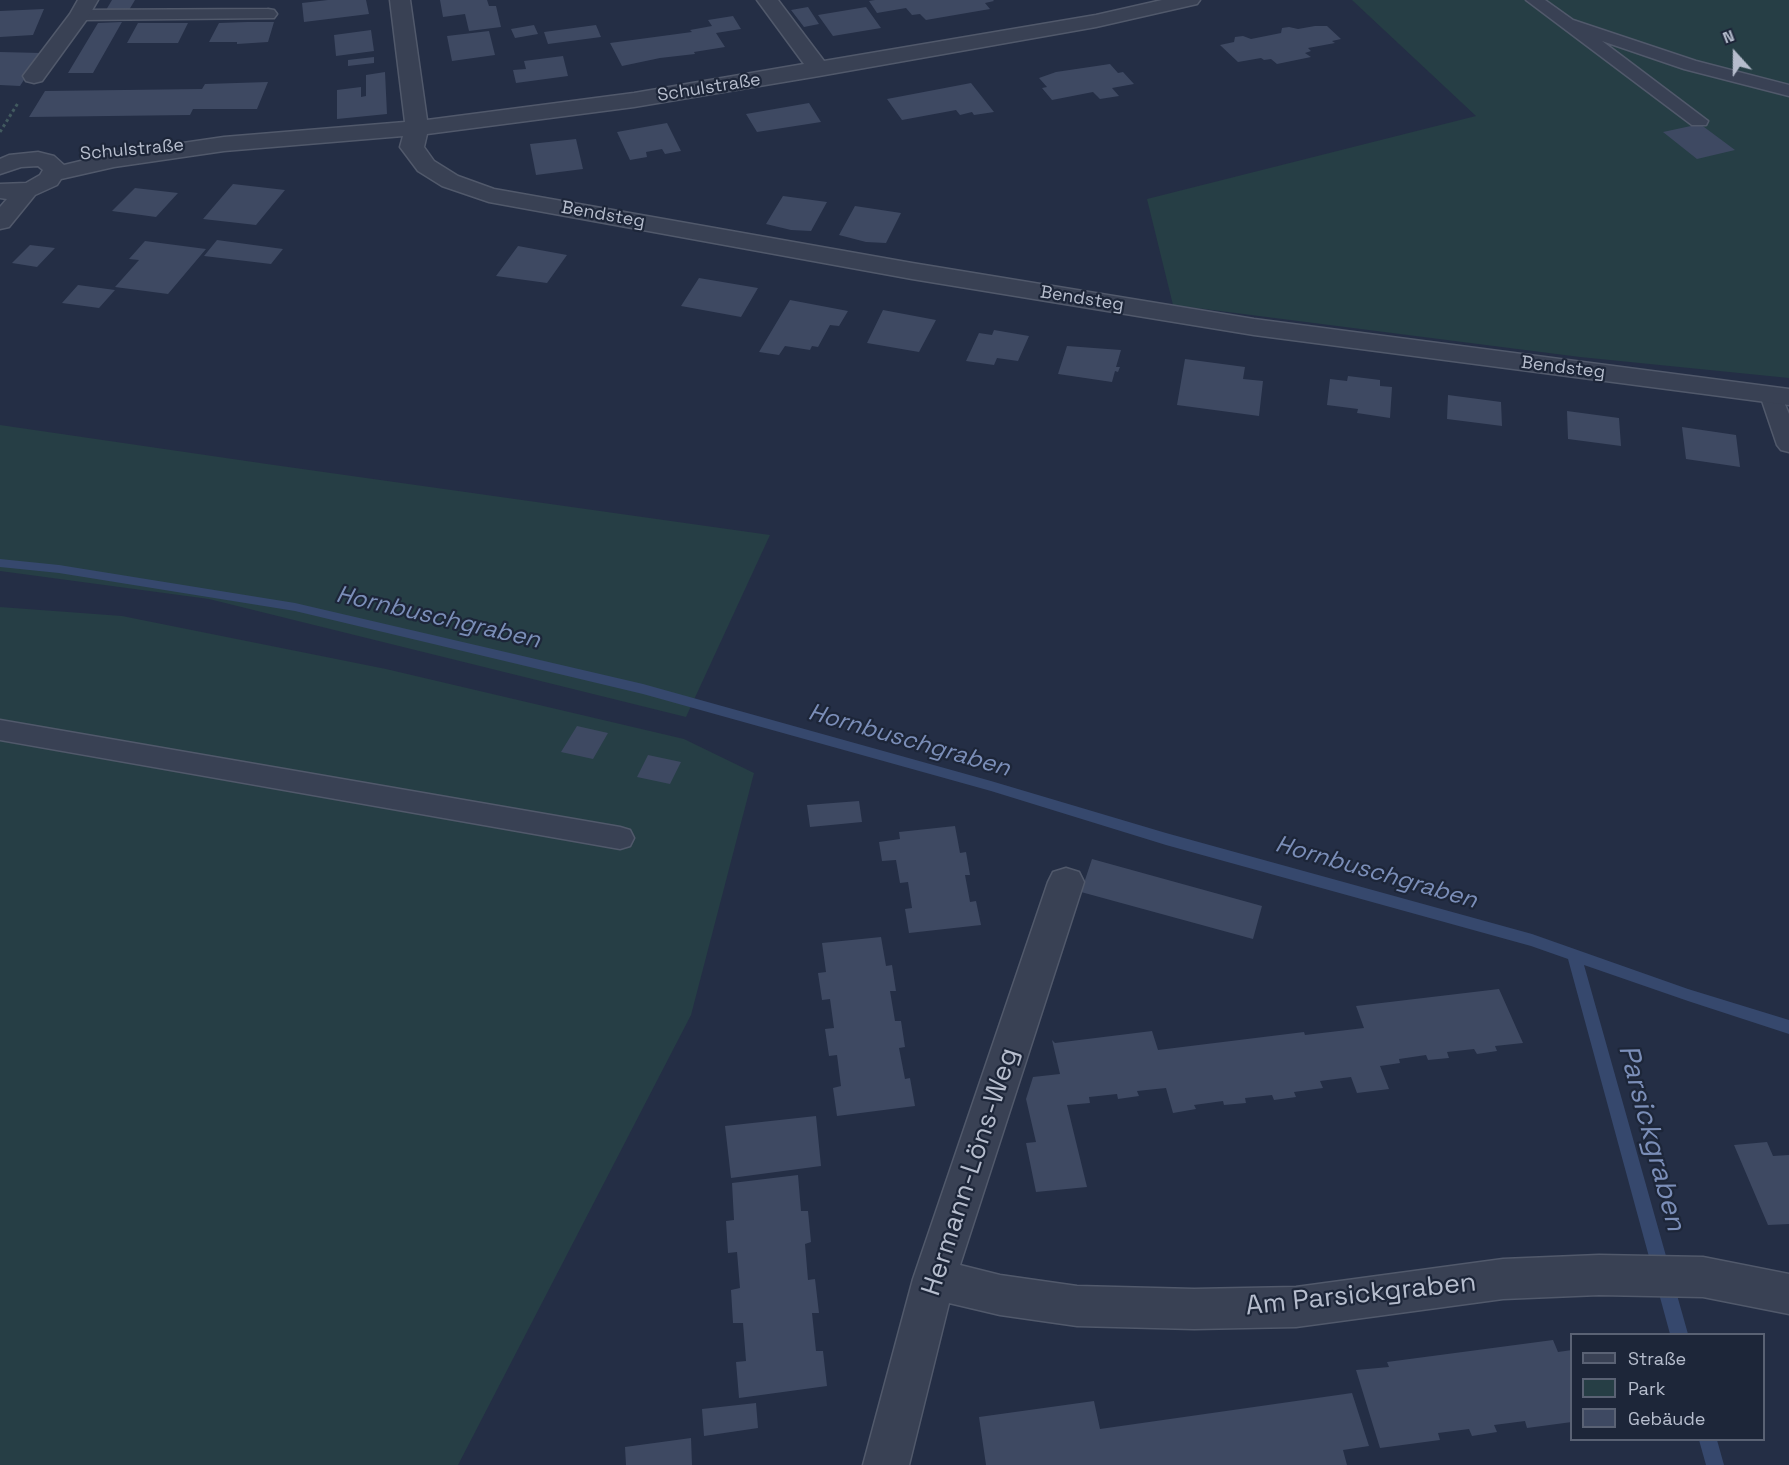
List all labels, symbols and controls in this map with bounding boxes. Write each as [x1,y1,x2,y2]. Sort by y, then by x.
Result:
north arrow [1705,24,1765,84]
text: N [1720,25,1737,48]
street label: Schulstraße [656,69,762,107]
street label: Schulstraße [79,135,185,165]
street label: Bendsteg [559,197,647,233]
street label: Bendsteg [1039,282,1125,316]
street label: Bendsteg [1520,352,1606,384]
water label: Hornbuschgraben [333,581,543,655]
water label: Hornbuschgraben [805,698,1013,784]
water label: Hornbuschgraben [1272,830,1480,916]
water label: Parsickgraben [1610,1041,1692,1235]
street label: Hermann-Löns-Weg [916,1044,1026,1300]
street label: Am Parsickgraben [1244,1267,1478,1323]
legend [1570,1333,1765,1441]
text: Straße [1628,1347,1686,1370]
text: Park [1628,1377,1665,1400]
text: Gebäude [1628,1407,1706,1430]

